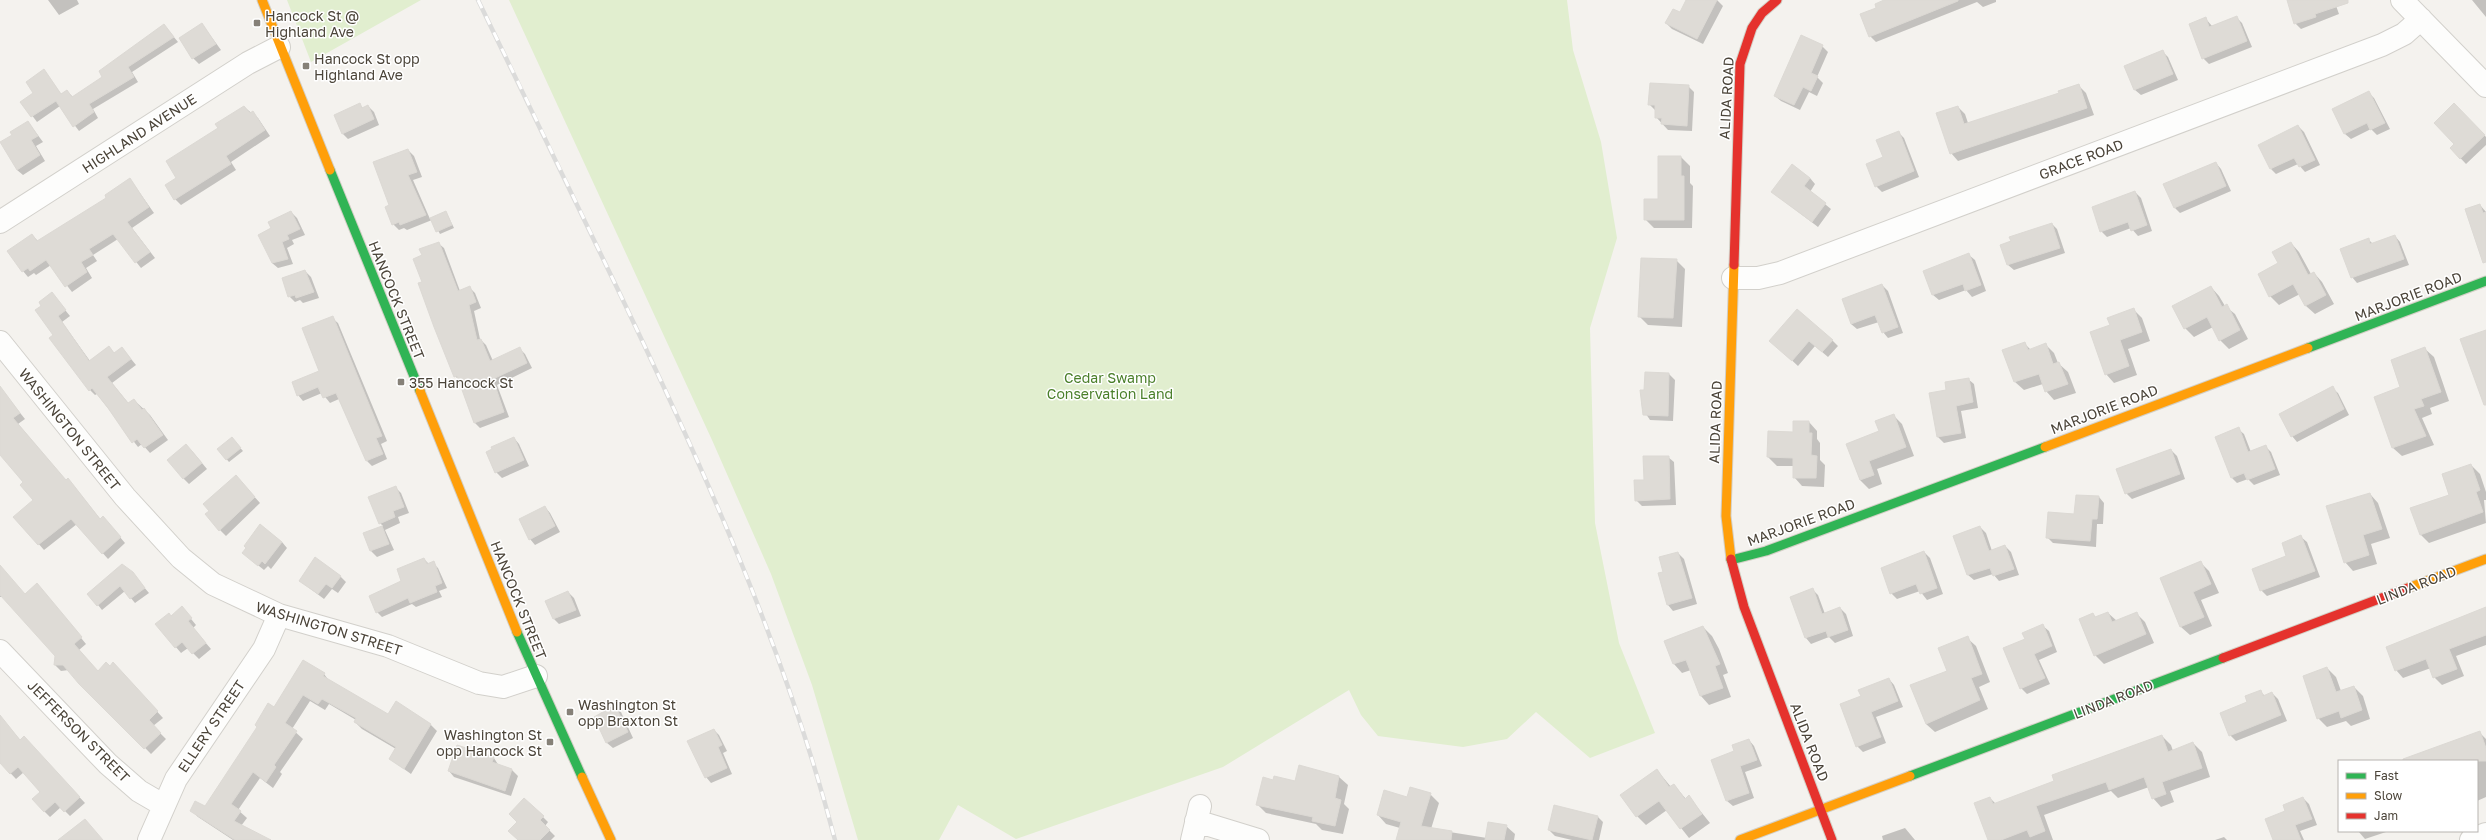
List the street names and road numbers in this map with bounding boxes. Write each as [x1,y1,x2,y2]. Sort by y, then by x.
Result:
street label: ALIDA ROAD [1715,56,1737,140]
street label: HIGHLAND AVENUE [79,90,199,176]
street label: GRACE ROAD [2036,135,2126,183]
street label: HANCOCK STREET [365,238,429,362]
street label: MARJORIE ROAD [2352,268,2464,324]
street label: WASHINGTON STREET [16,365,125,494]
street label: ALIDA ROAD [1705,380,1725,464]
street label: MARJORIE ROAD [2048,381,2160,437]
street label: MARJORIE ROAD [1745,495,1857,549]
street label: HANCOCK STREET [487,538,551,662]
street label: LINDA ROAD [2374,562,2458,608]
street label: WASHINGTON STREET [254,598,404,658]
street label: JEFFERSON STREET [24,676,134,786]
street label: ELLERY STREET [174,676,248,775]
street label: LINDA ROAD [2071,676,2155,722]
street label: ALIDA ROAD [1787,700,1833,784]

